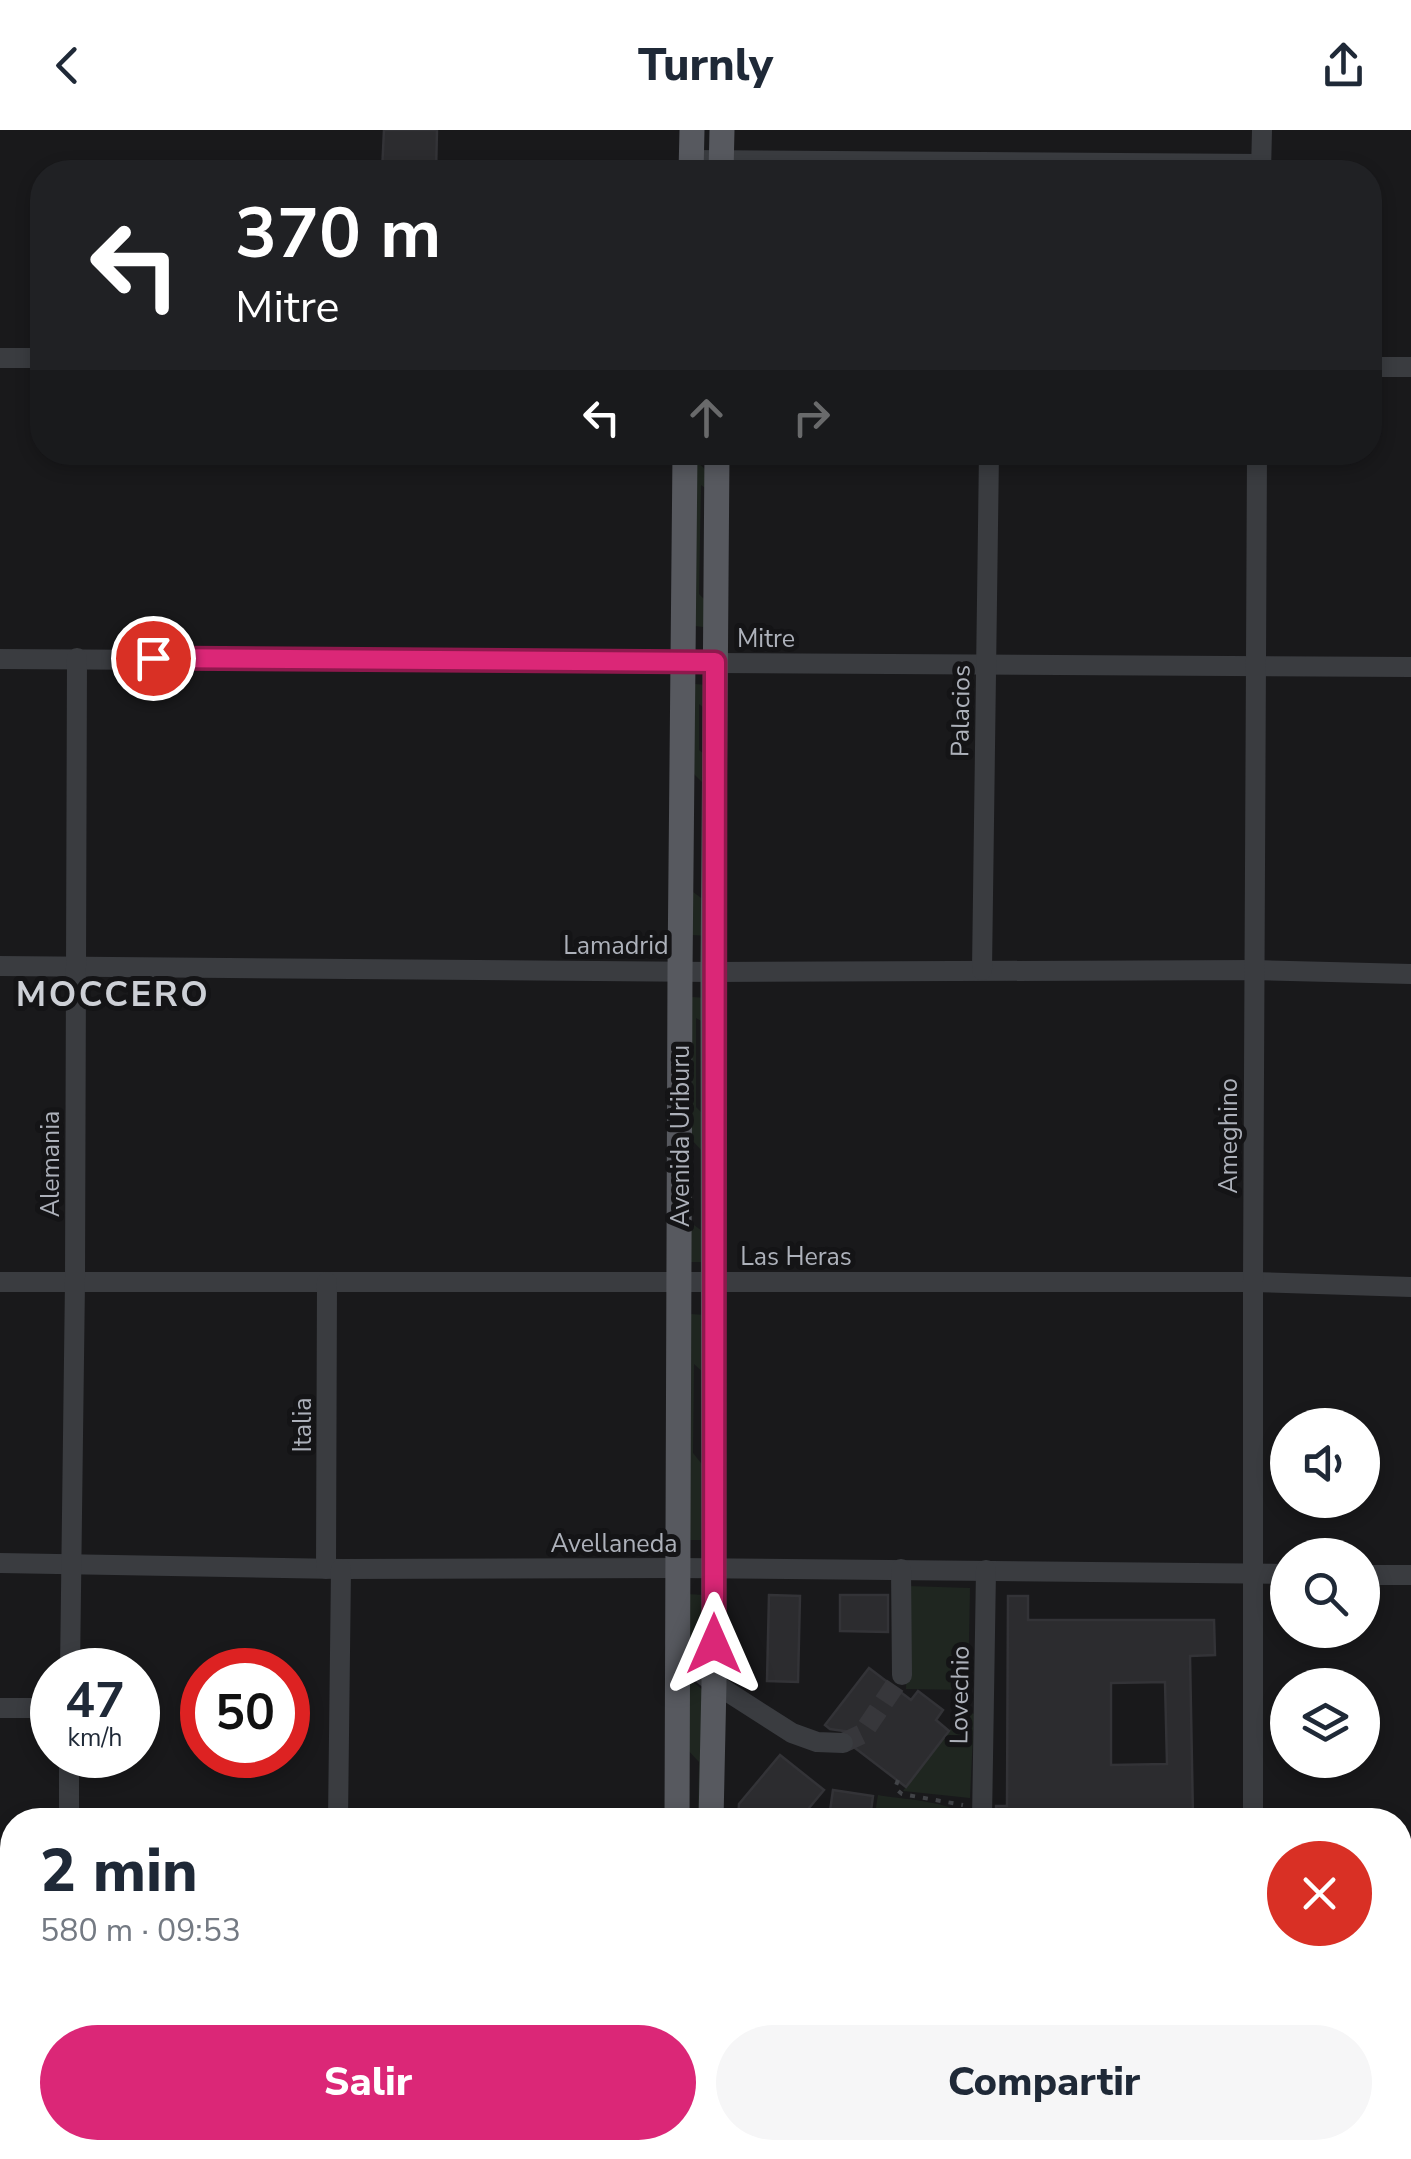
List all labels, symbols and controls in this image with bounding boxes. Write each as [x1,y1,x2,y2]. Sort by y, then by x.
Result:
text: Turnly [638,35,773,96]
icon: back [40,38,95,93]
icon: share [1316,38,1371,93]
text: 370 m [235,186,441,282]
icon: left [70,200,200,330]
text: Mitre [235,277,339,338]
icon: left [574,390,629,445]
icon: ahead [679,390,734,445]
icon: right [784,390,839,445]
pin [111,616,196,701]
street label: Mitre [737,622,795,656]
icon: arrive [126,631,181,686]
street label: Palacios [943,665,979,758]
street label: Lamadrid [563,929,669,963]
district label: MOCCERO [16,971,210,1018]
street label: Avenida Uriburu [664,1045,698,1227]
street label: Ameghino [1212,1078,1246,1194]
street label: Alemania [34,1111,68,1217]
street label: Las Heras [740,1240,852,1274]
street label: Italia [286,1398,320,1452]
map controls [1270,1408,1380,1778]
button: sound [1270,1408,1380,1518]
street label: Avellaneda [551,1527,677,1561]
button: search [1270,1538,1380,1648]
position arrow [662,1592,766,1696]
street label: Lovechio [942,1645,978,1745]
speed limit sign: 50 [180,1648,310,1778]
text: 47 [65,1666,125,1735]
button: layers [1270,1668,1380,1778]
text: km/h [67,1721,123,1755]
text: 2 min [40,1830,198,1912]
button: close [1267,1841,1372,1946]
text: 580 m · 09:53 [40,1909,241,1952]
button: Salir [40,2025,696,2140]
button: Compartir [716,2025,1372,2140]

